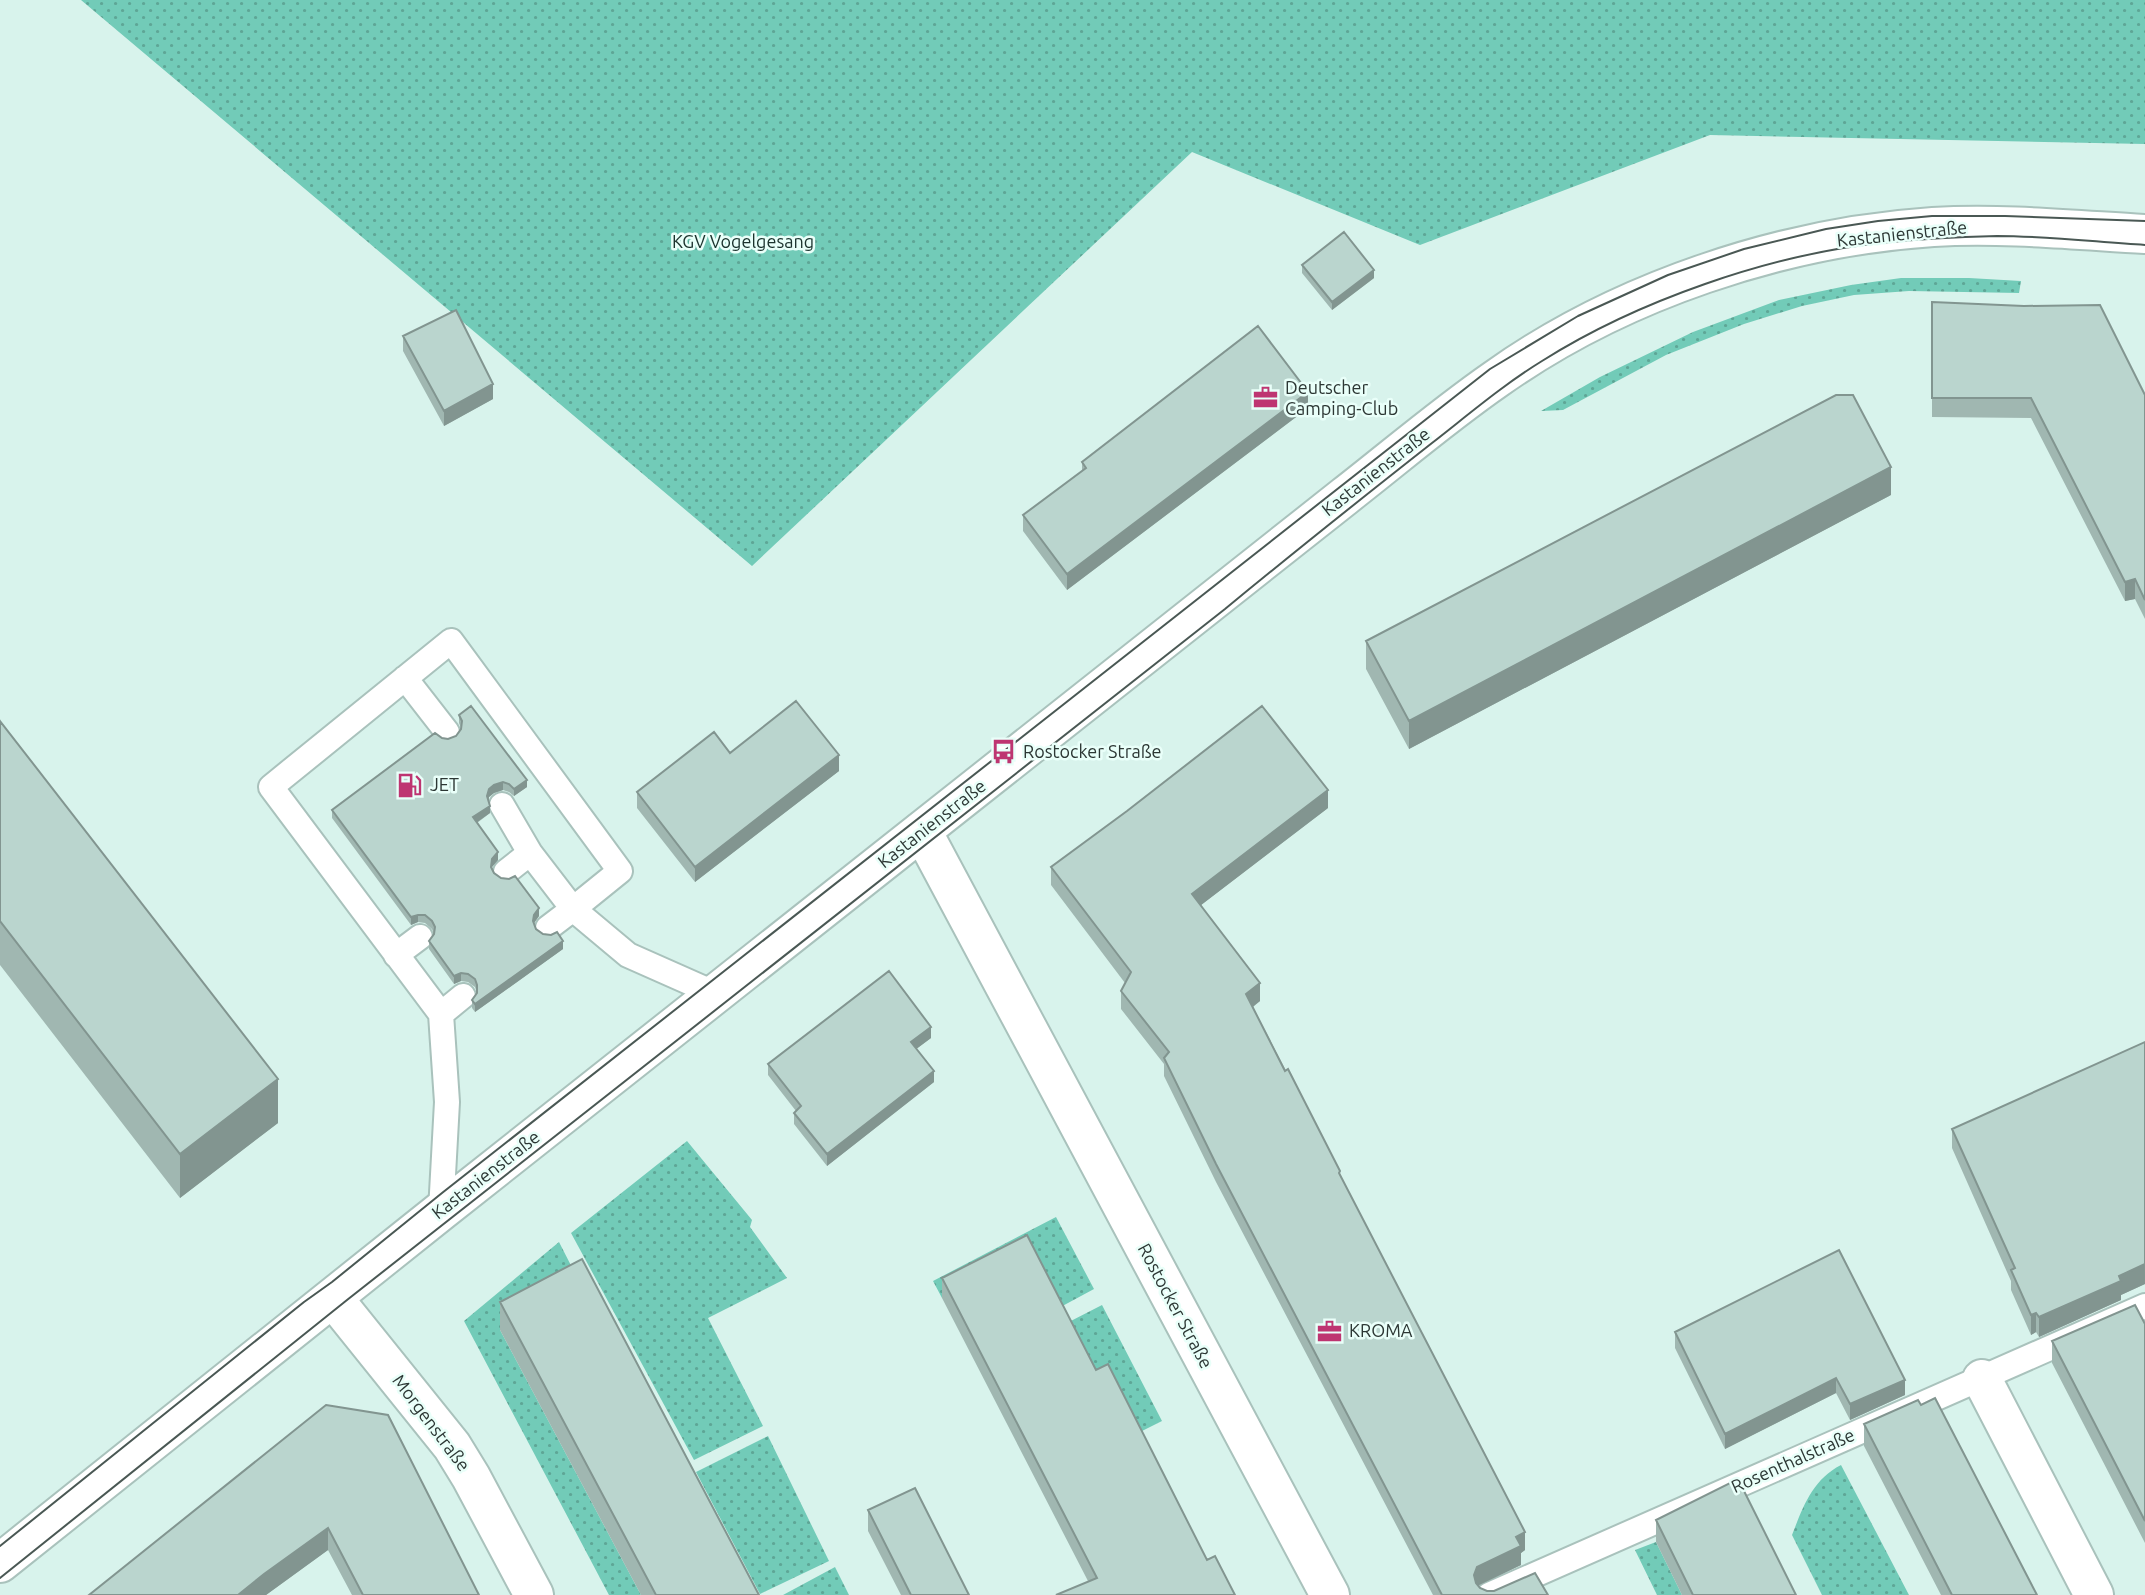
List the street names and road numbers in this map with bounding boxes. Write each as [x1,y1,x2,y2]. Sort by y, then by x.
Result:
street label: Kastanienstraße [1836,216,1968,250]
street label: Kastanienstraße [1318,423,1433,519]
street label: Kastanienstraße [874,775,989,871]
street label: Kastanienstraße [428,1126,543,1222]
street label: Rostocker Straße [1135,1240,1217,1371]
street label: Morgenstraße [389,1370,474,1474]
street label: Rosenthalstraße [1728,1424,1857,1496]

